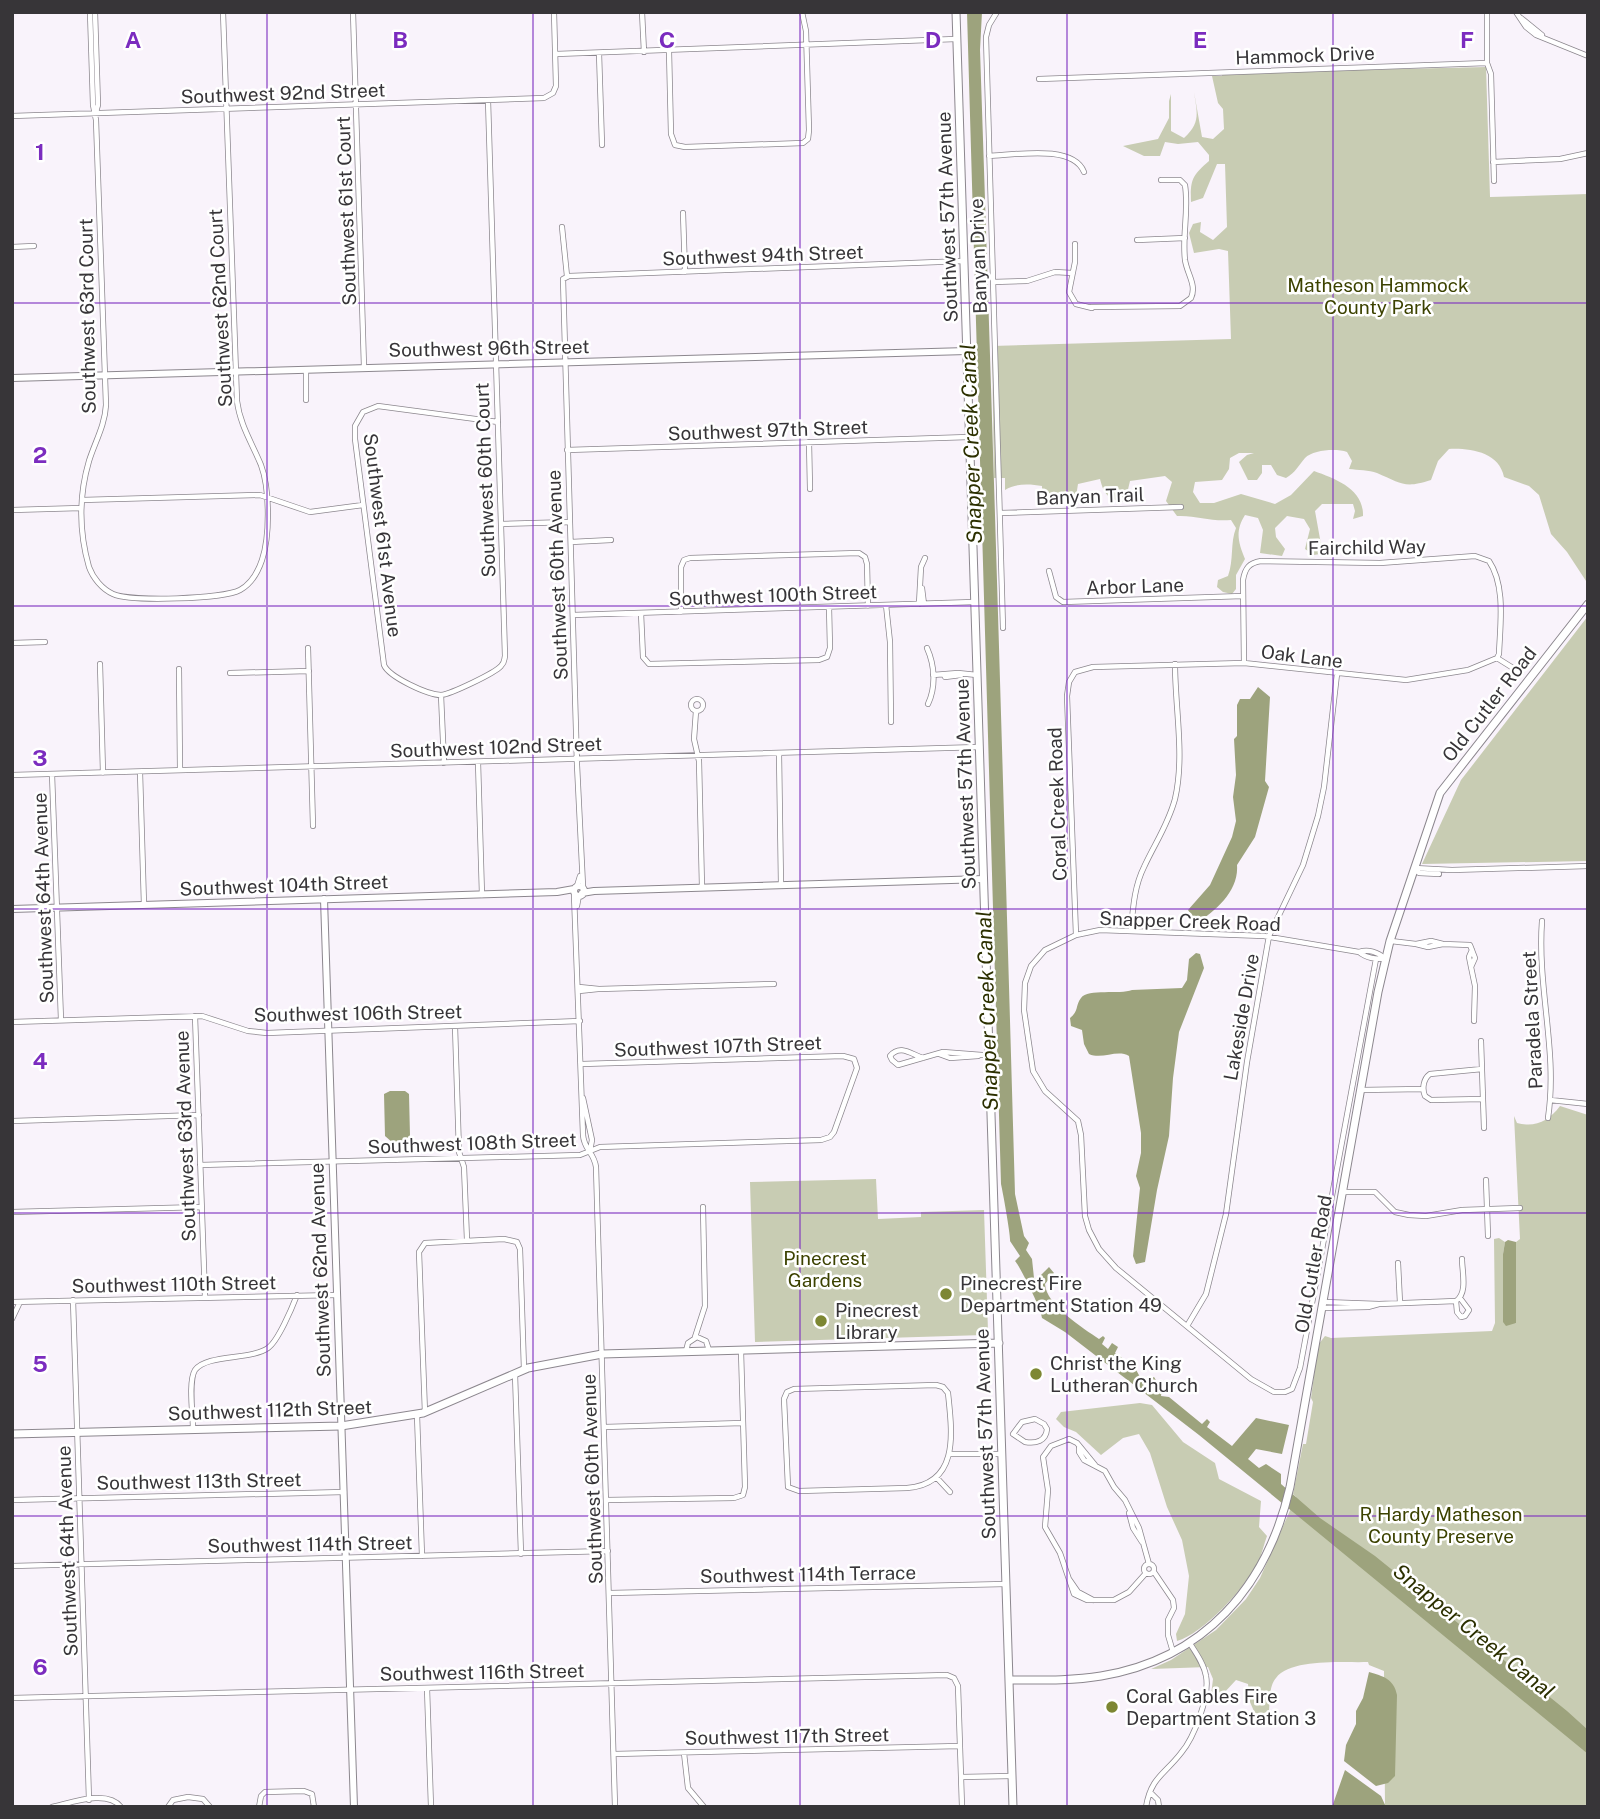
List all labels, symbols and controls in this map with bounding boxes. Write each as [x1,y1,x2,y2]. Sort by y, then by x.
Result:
text: A [125,26,142,53]
text: B [392,26,408,53]
text: C [659,26,675,53]
text: D [925,26,941,53]
text: E [1193,26,1207,53]
text: F [1460,26,1474,53]
street label: Hammock Drive [1235,42,1375,68]
street label: Southwest 92nd Street [180,78,386,108]
street label: Southwest 57th Avenue [932,111,962,323]
street label: Southwest 61st Court [332,116,360,306]
text: 1 [35,138,45,165]
street label: Banyan Drive [965,198,991,314]
street label: Southwest 62nd Court [204,208,236,408]
street label: Southwest 63rd Court [74,218,100,414]
street label: Southwest 94th Street [662,240,864,270]
park label: Matheson Hammock County Park [1287,274,1469,318]
street label: Southwest 96th Street [388,335,590,361]
water label: Snapper Creek Canal [955,343,987,545]
street label: Southwest 60th Court [471,382,499,578]
street label: Southwest 97th Street [667,416,869,444]
street label: Southwest 61st Avenue [360,432,406,638]
text: 2 [33,441,47,468]
street label: Southwest 60th Avenue [542,469,572,681]
street label: Banyan Trail [1035,483,1145,509]
street label: Fairchild Way [1308,535,1426,559]
street label: Arbor Lane [1086,573,1184,599]
street label: Southwest 100th Street [668,580,878,610]
street label: Oak Lane [1260,640,1344,672]
street label: Old Cutler Road [1437,642,1541,766]
street label: Southwest 57th Avenue [950,678,980,890]
street label: Coral Creek Road [1043,727,1071,881]
street label: Southwest 102nd Street [390,732,602,762]
text: 3 [32,744,48,771]
street label: Southwest 64th Avenue [28,792,58,1004]
street label: Southwest 104th Street [179,870,389,900]
street label: Snapper Creek Road [1099,907,1281,935]
water label: Snapper Creek Canal [971,910,1003,1112]
street label: Paradela Street [1517,950,1547,1090]
street label: Lakeside Drive [1219,952,1263,1082]
street label: Southwest 106th Street [253,1000,463,1026]
street label: Southwest 63rd Avenue [170,1030,200,1242]
street label: Southwest 107th Street [614,1031,822,1061]
text: 4 [32,1047,48,1074]
street label: Southwest 108th Street [367,1128,577,1158]
street label: Southwest 62nd Avenue [305,1162,335,1378]
street label: Old Cutler Road [1290,1193,1336,1335]
park label: Pinecrest Gardens [783,1247,867,1291]
street label: Southwest 110th Street [71,1271,277,1297]
place label: Pinecrest Fire Department Station 49 [960,1272,1162,1316]
marker: Pinecrest Fire Department Station 49 [938,1286,954,1302]
place label: Pinecrest Library [835,1299,919,1343]
marker: Pinecrest Library [813,1313,829,1329]
street label: Southwest 57th Avenue [970,1328,1000,1540]
text: 5 [32,1350,48,1377]
place label: Christ the King Lutheran Church [1050,1352,1198,1396]
marker: Christ the King Lutheran Church [1028,1366,1044,1382]
street label: Southwest 60th Avenue [577,1373,607,1585]
street label: Southwest 112th Street [167,1395,373,1425]
street label: Southwest 64th Avenue [52,1445,82,1657]
street label: Southwest 113th Street [96,1468,302,1494]
park label: R Hardy Matheson County Preserve [1359,1503,1523,1547]
street label: Southwest 114th Street [207,1531,413,1557]
water label: Snapper Creek Canal [1388,1558,1560,1704]
street label: Southwest 114th Terrace [700,1561,916,1587]
text: 6 [32,1653,48,1680]
street label: Southwest 116th Street [379,1659,585,1685]
place label: Coral Gables Fire Department Station 3 [1126,1685,1316,1729]
marker: Coral Gables Fire Department Station 3 [1104,1699,1120,1715]
street label: Southwest 117th Street [685,1723,889,1749]

